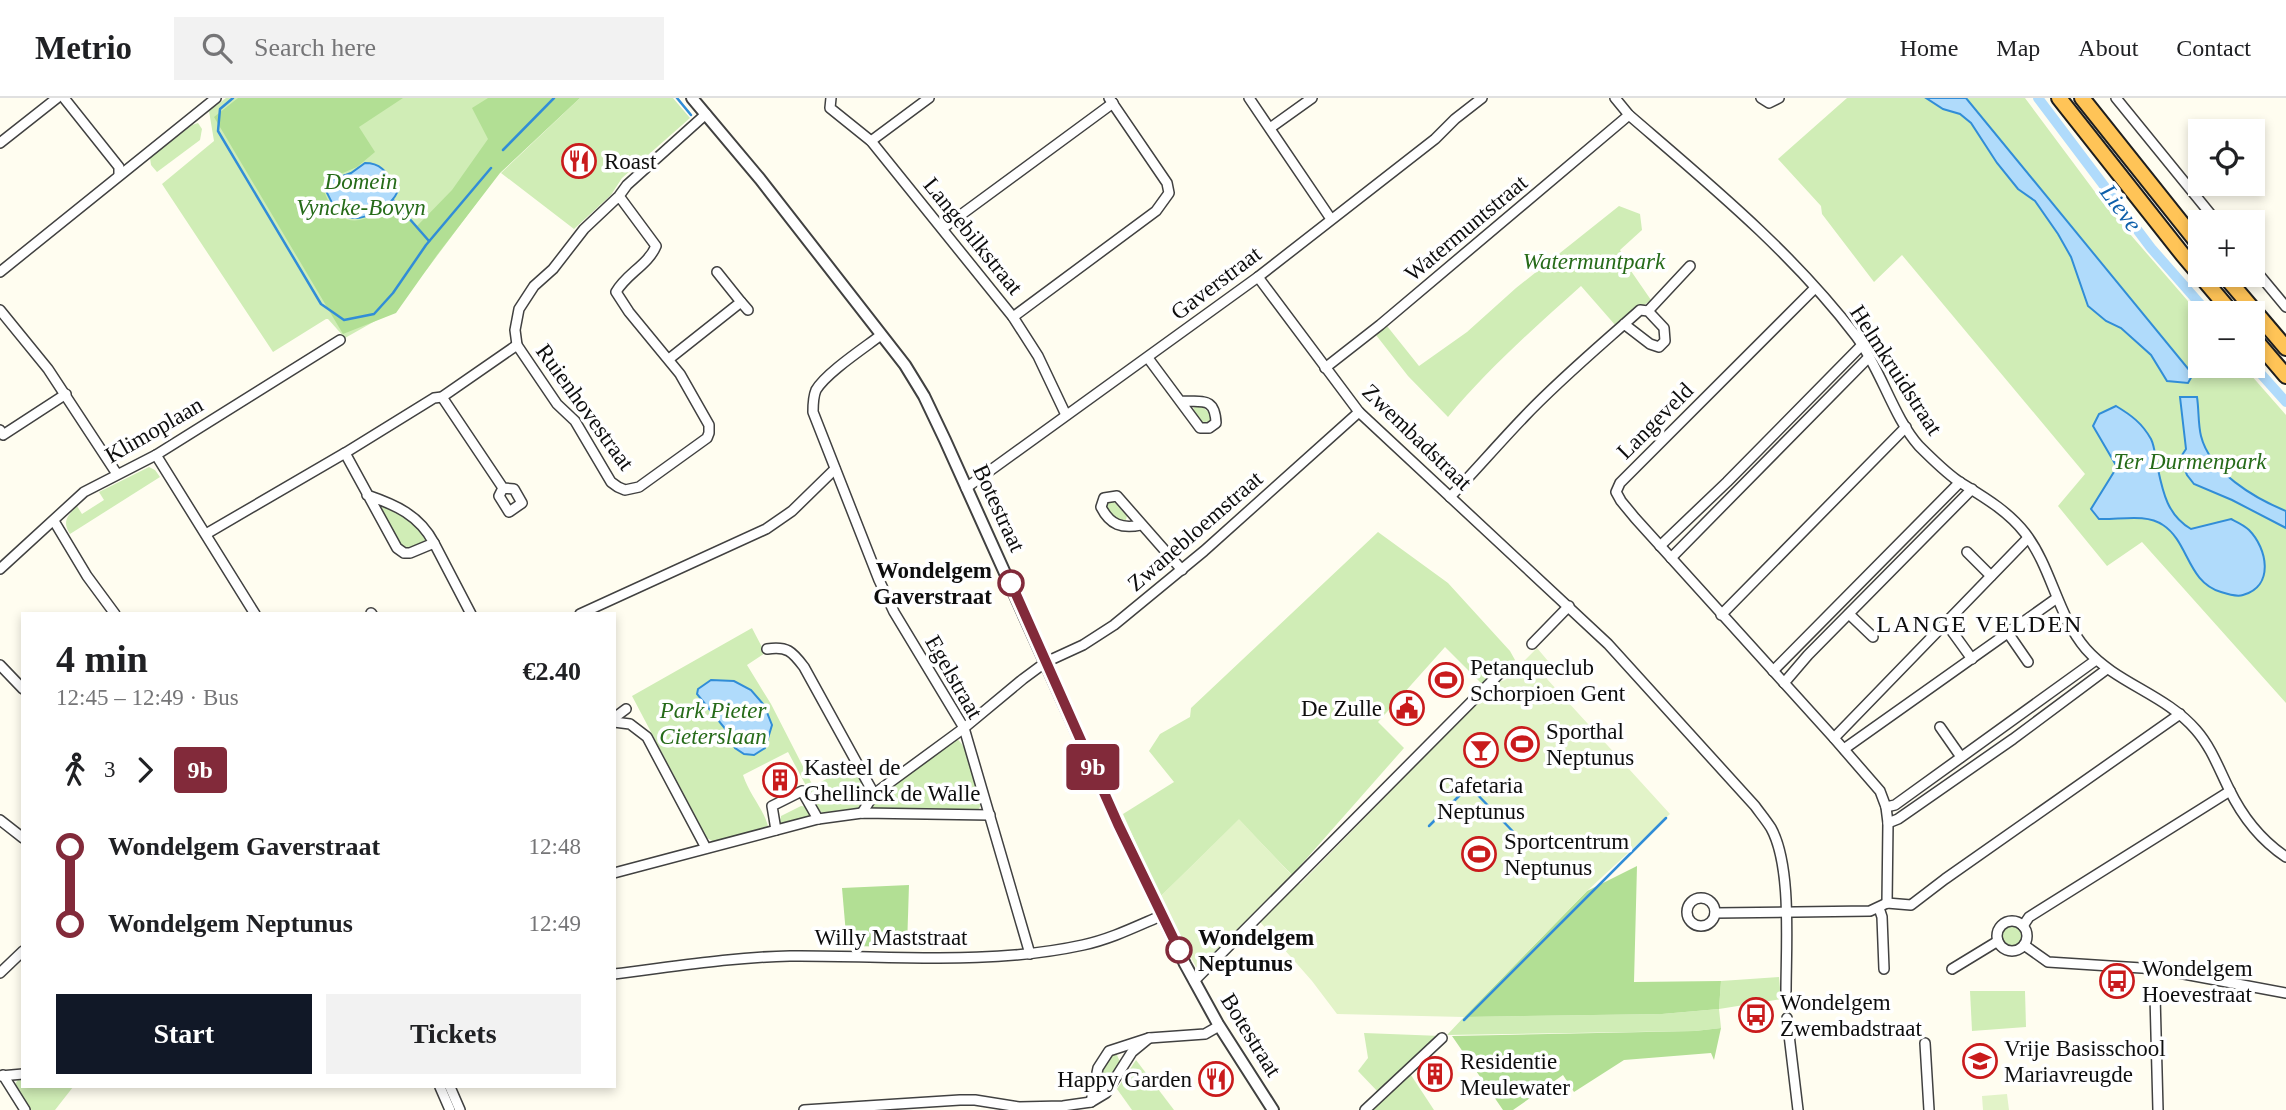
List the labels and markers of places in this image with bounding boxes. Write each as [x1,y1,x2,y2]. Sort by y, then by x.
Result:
restaurant icon: Roast [560,142,598,180]
place label: Roast [604,149,657,174]
place label: Wondelgem Gaverstraat [873,558,992,609]
marker: Wondelgem Gaverstraat [998,570,1024,596]
place label: Petanqueclub Schorpioen Gent [1470,655,1626,706]
sports icon: Petanqueclub Schorpioen Gent [1427,661,1465,699]
public building icon: De Zulle [1388,689,1426,727]
place label: De Zulle [1301,696,1382,721]
place label: Sporthal Neptunus [1546,719,1634,770]
sports icon: Sporthal Neptunus [1503,725,1541,763]
bar icon: Cafetaria Neptunus [1462,731,1500,769]
place label: Kasteel de Ghellinck de Walle [804,755,981,806]
building icon: Kasteel de Ghellinck de Walle [761,761,799,799]
place label: Cafetaria Neptunus [1437,773,1525,824]
place label: Sportcentrum Neptunus [1504,829,1629,880]
sports icon: Sportcentrum Neptunus [1460,835,1498,873]
place label: Wondelgem Neptunus [1198,925,1314,976]
marker: Wondelgem Neptunus [1166,937,1192,963]
place label: Wondelgem Hoevestraat [2142,956,2253,1007]
bus stop icon: Wondelgem Hoevestraat [2098,962,2136,1000]
place label: Wondelgem Zwembadstraat [1780,990,1922,1041]
bus stop icon: Wondelgem Zwembadstraat [1737,996,1775,1034]
place label: Vrije Basisschool Mariavreugde [2004,1036,2166,1087]
school or university icon: Vrije Basisschool Mariavreugde [1961,1042,1999,1080]
place label: Residentie Meulewater [1460,1049,1570,1100]
building icon: Residentie Meulewater [1416,1055,1454,1093]
restaurant icon: Happy Garden [1197,1060,1235,1098]
place label: Happy Garden [1057,1067,1192,1092]

